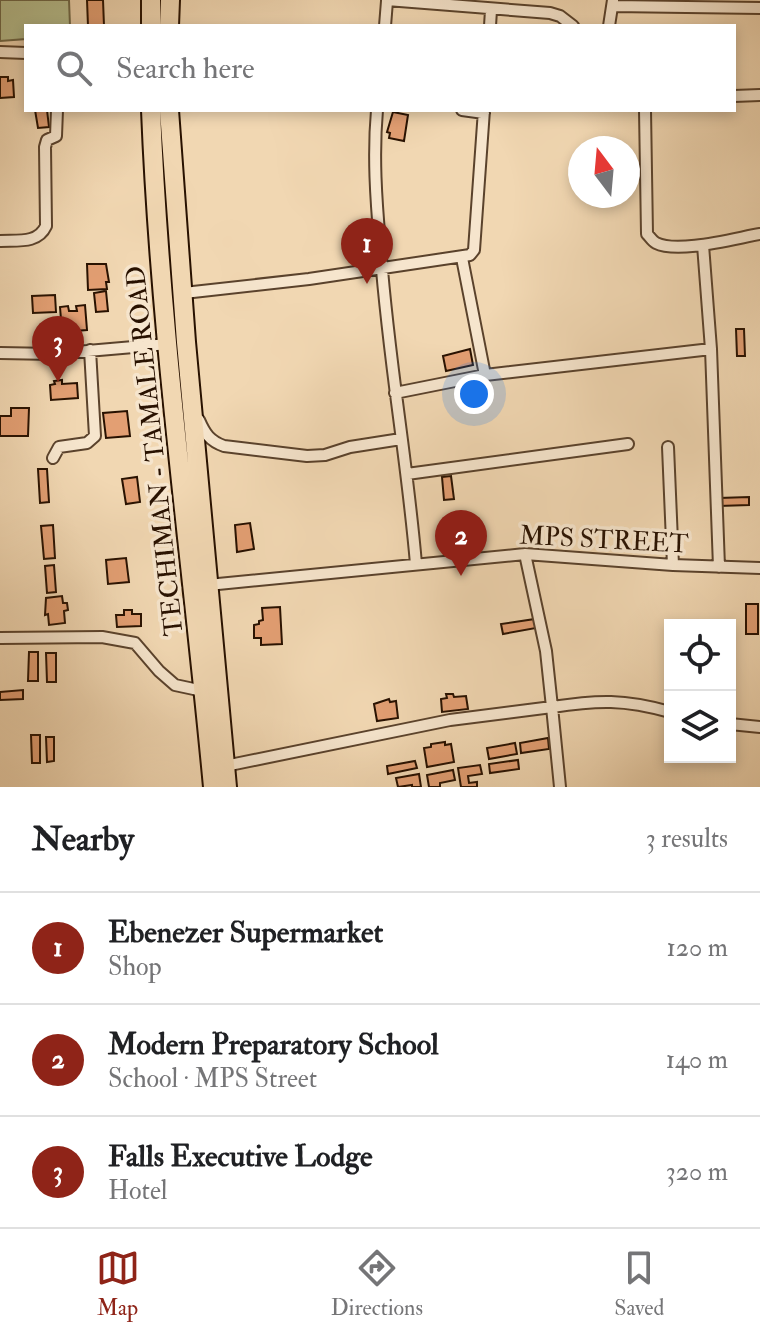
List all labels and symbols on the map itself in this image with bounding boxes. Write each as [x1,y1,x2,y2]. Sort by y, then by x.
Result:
north arrow [568,136,640,208]
pin: 1 [341,218,393,284]
street label: TECHIMAN - TAMALE ROAD [120,264,190,638]
pin: 3 [32,316,84,382]
your location [454,374,494,414]
pin: 2 [435,510,487,576]
street label: MPS STREET [519,520,689,560]

